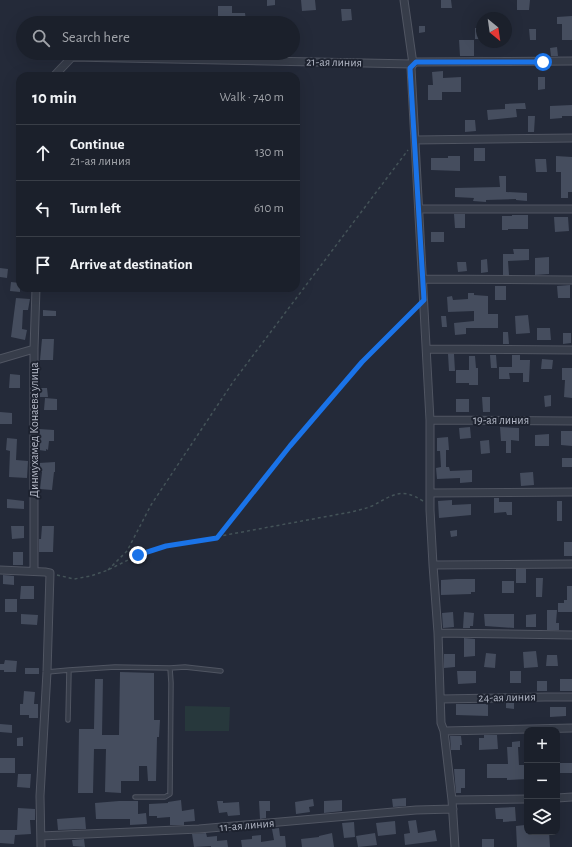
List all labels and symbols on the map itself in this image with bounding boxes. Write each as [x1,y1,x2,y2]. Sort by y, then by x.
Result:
north arrow [476,12,512,48]
route start [534,53,552,71]
street label: 21-ая линия [306,56,362,68]
street label: Динмухамед Конаева улица [28,362,41,498]
street label: 19-ая линия [473,414,529,426]
route end [129,546,147,564]
street label: 24-ая линия [478,690,536,704]
street label: 11-ая линия [219,817,275,833]

